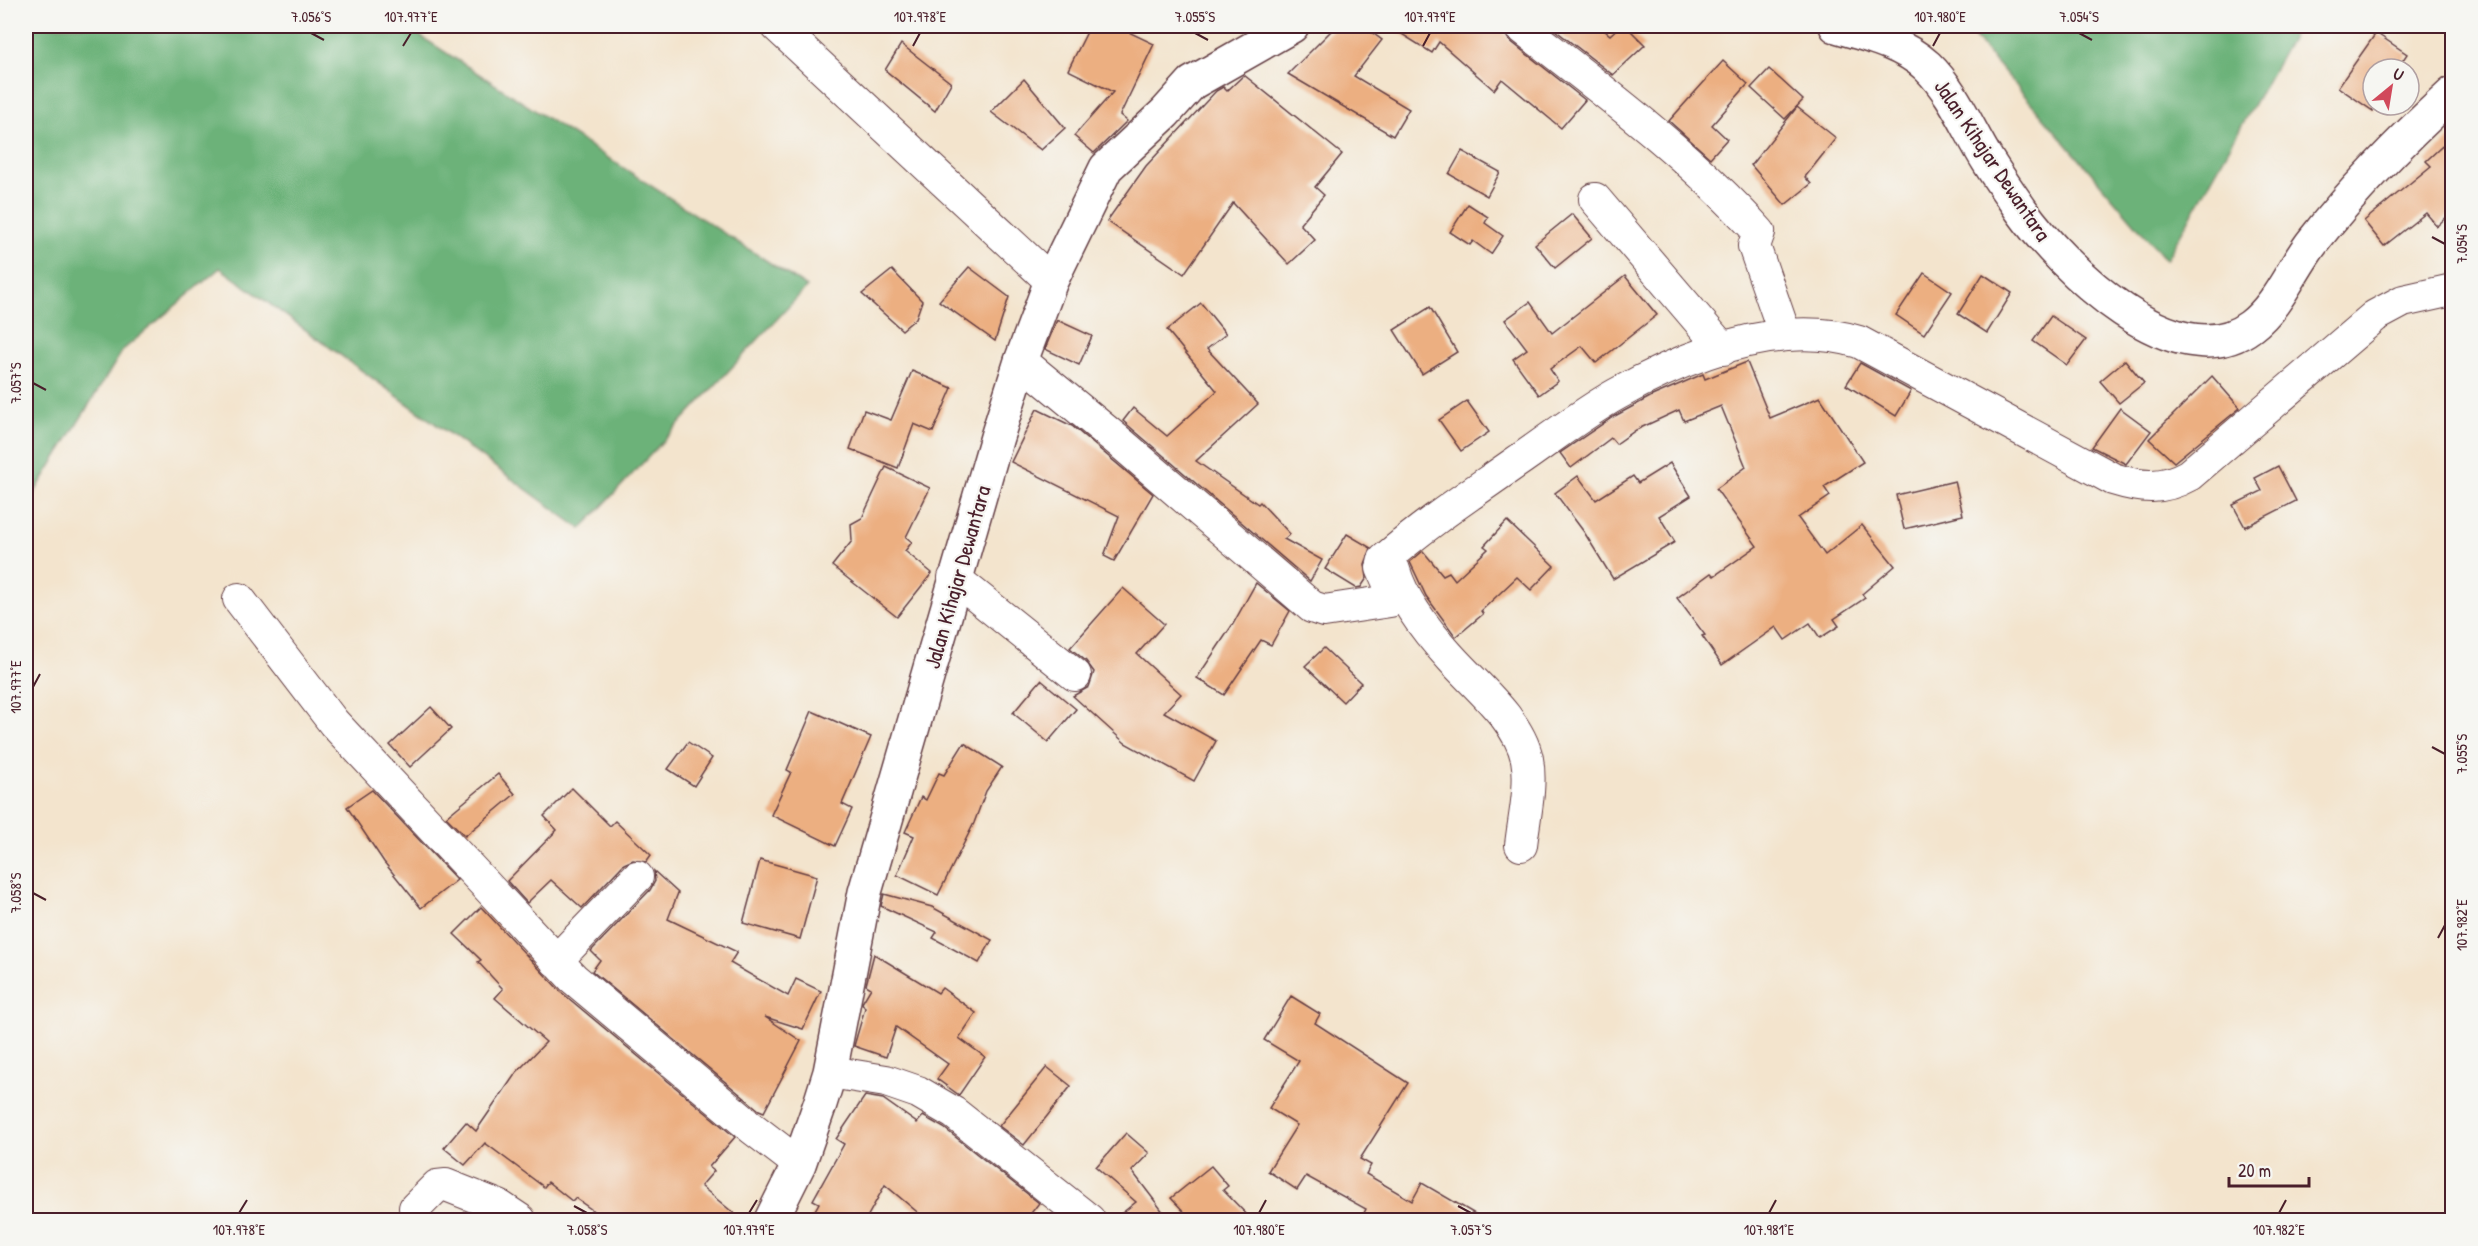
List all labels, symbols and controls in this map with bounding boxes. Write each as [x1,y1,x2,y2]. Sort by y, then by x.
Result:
text: 7.056°S [291,6,331,27]
text: 107.977°E [384,6,438,27]
text: 107.978°E [894,6,947,27]
text: 7.055°S [1175,6,1215,27]
text: 107.979°E [1404,6,1456,27]
text: 107.980°E [1914,6,1966,27]
text: 7.054°S [2059,6,2099,27]
north arrow [2361,57,2421,117]
text: U [2389,62,2408,86]
street label: Jalan Kihajar Dewantara [1928,73,2059,247]
text: 7.054°S [2451,224,2472,264]
text: 7.057°S [5,362,26,404]
street label: Jalan Kihajar Dewantara [917,482,998,672]
text: 107.977°E [5,660,26,714]
text: 7.055°S [2451,734,2472,774]
text: 7.058°S [5,873,26,913]
text: 107.982°E [2451,899,2472,951]
scale bar [2229,1150,2308,1188]
text: 20 m [2238,1158,2271,1183]
text: 107.978°E [213,1219,266,1240]
text: 7.058°S [567,1219,607,1240]
text: 107.979°E [723,1219,775,1240]
text: 107.980°E [1233,1219,1285,1240]
text: 7.057°S [1450,1219,1492,1240]
text: 107.981°E [1744,1219,1795,1240]
text: 107.982°E [2253,1219,2305,1240]

